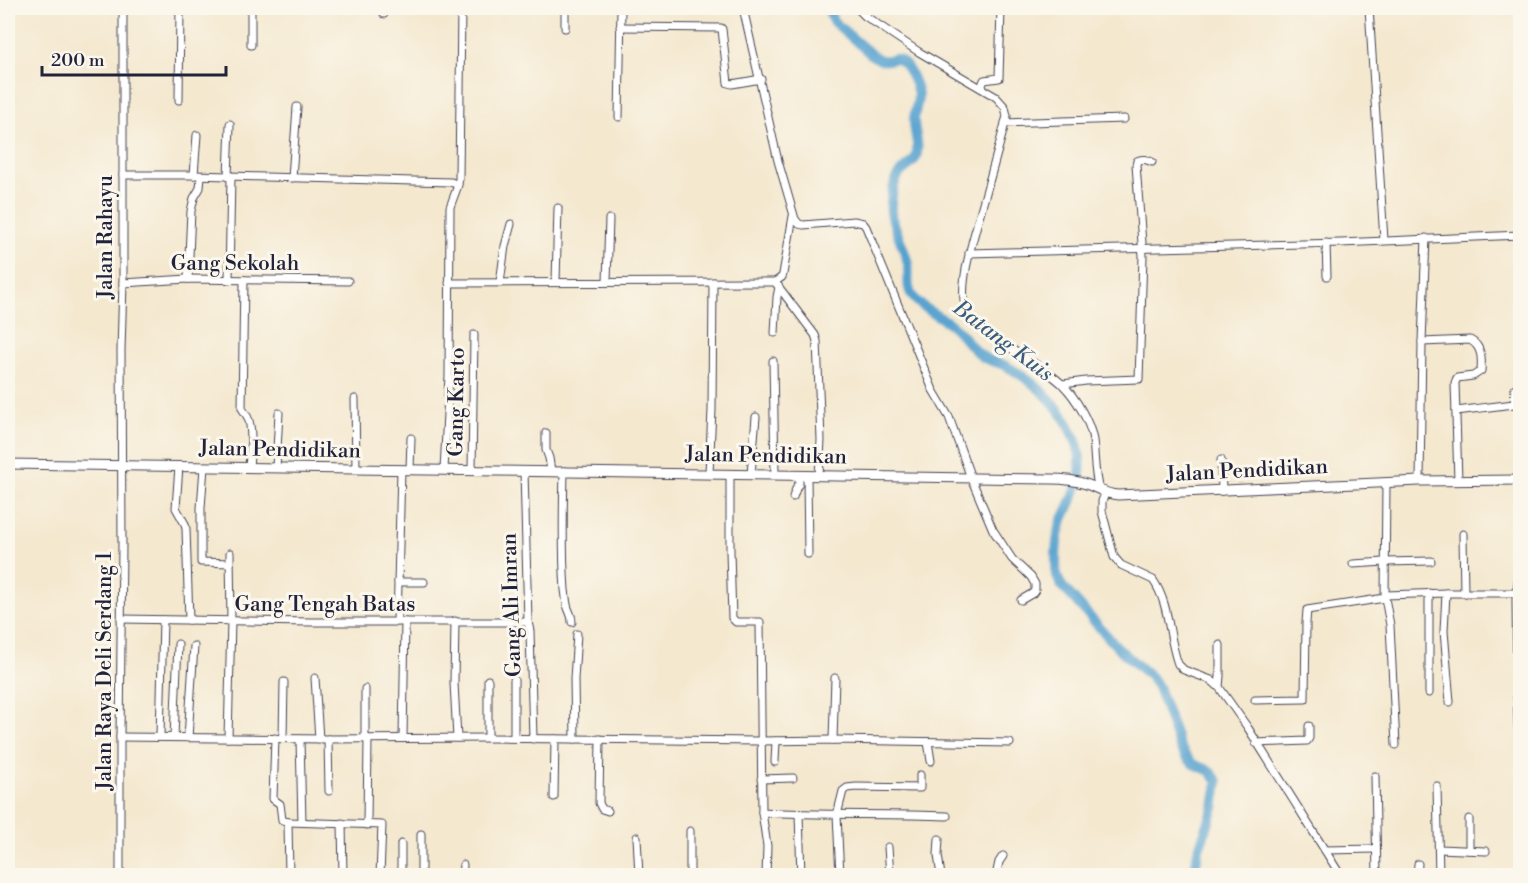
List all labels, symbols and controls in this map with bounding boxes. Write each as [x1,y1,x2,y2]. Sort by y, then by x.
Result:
scale bar [42,39,226,77]
text: 200 m [51,49,105,72]
street label: Jalan Rahayu [93,175,119,300]
street label: Gang Sekolah [171,251,300,277]
water label: Batang Kuis [947,294,1058,387]
street label: Gang Karto [443,347,471,457]
street label: Jalan Pendidikan [198,436,362,464]
street label: Jalan Pendidikan [684,442,848,470]
street label: Jalan Pendidikan [1165,454,1329,488]
street label: Gang Ali Imran [496,532,528,678]
street label: Jalan Raya Deli Serdang 1 [92,551,118,792]
street label: Gang Tengah Batas [234,592,416,618]

